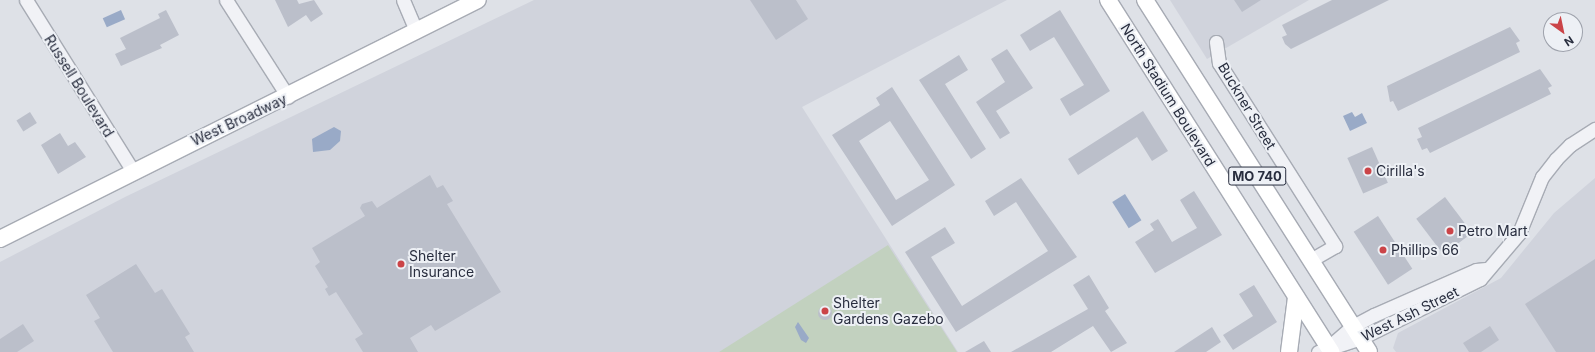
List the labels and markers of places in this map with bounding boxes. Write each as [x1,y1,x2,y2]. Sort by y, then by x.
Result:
place label: Cirilla's [1376,163,1425,179]
marker: Cirilla's [1363,166,1373,176]
place label: Petro Mart [1458,223,1528,239]
marker: Petro Mart [1445,226,1455,236]
place label: Phillips 66 [1391,242,1459,258]
marker: Phillips 66 [1378,245,1388,255]
place label: Shelter Insurance [409,248,474,280]
marker: Shelter Insurance [396,259,406,269]
place label: Shelter Gardens Gazebo [833,295,944,328]
marker: Shelter Gardens Gazebo [820,306,830,316]

